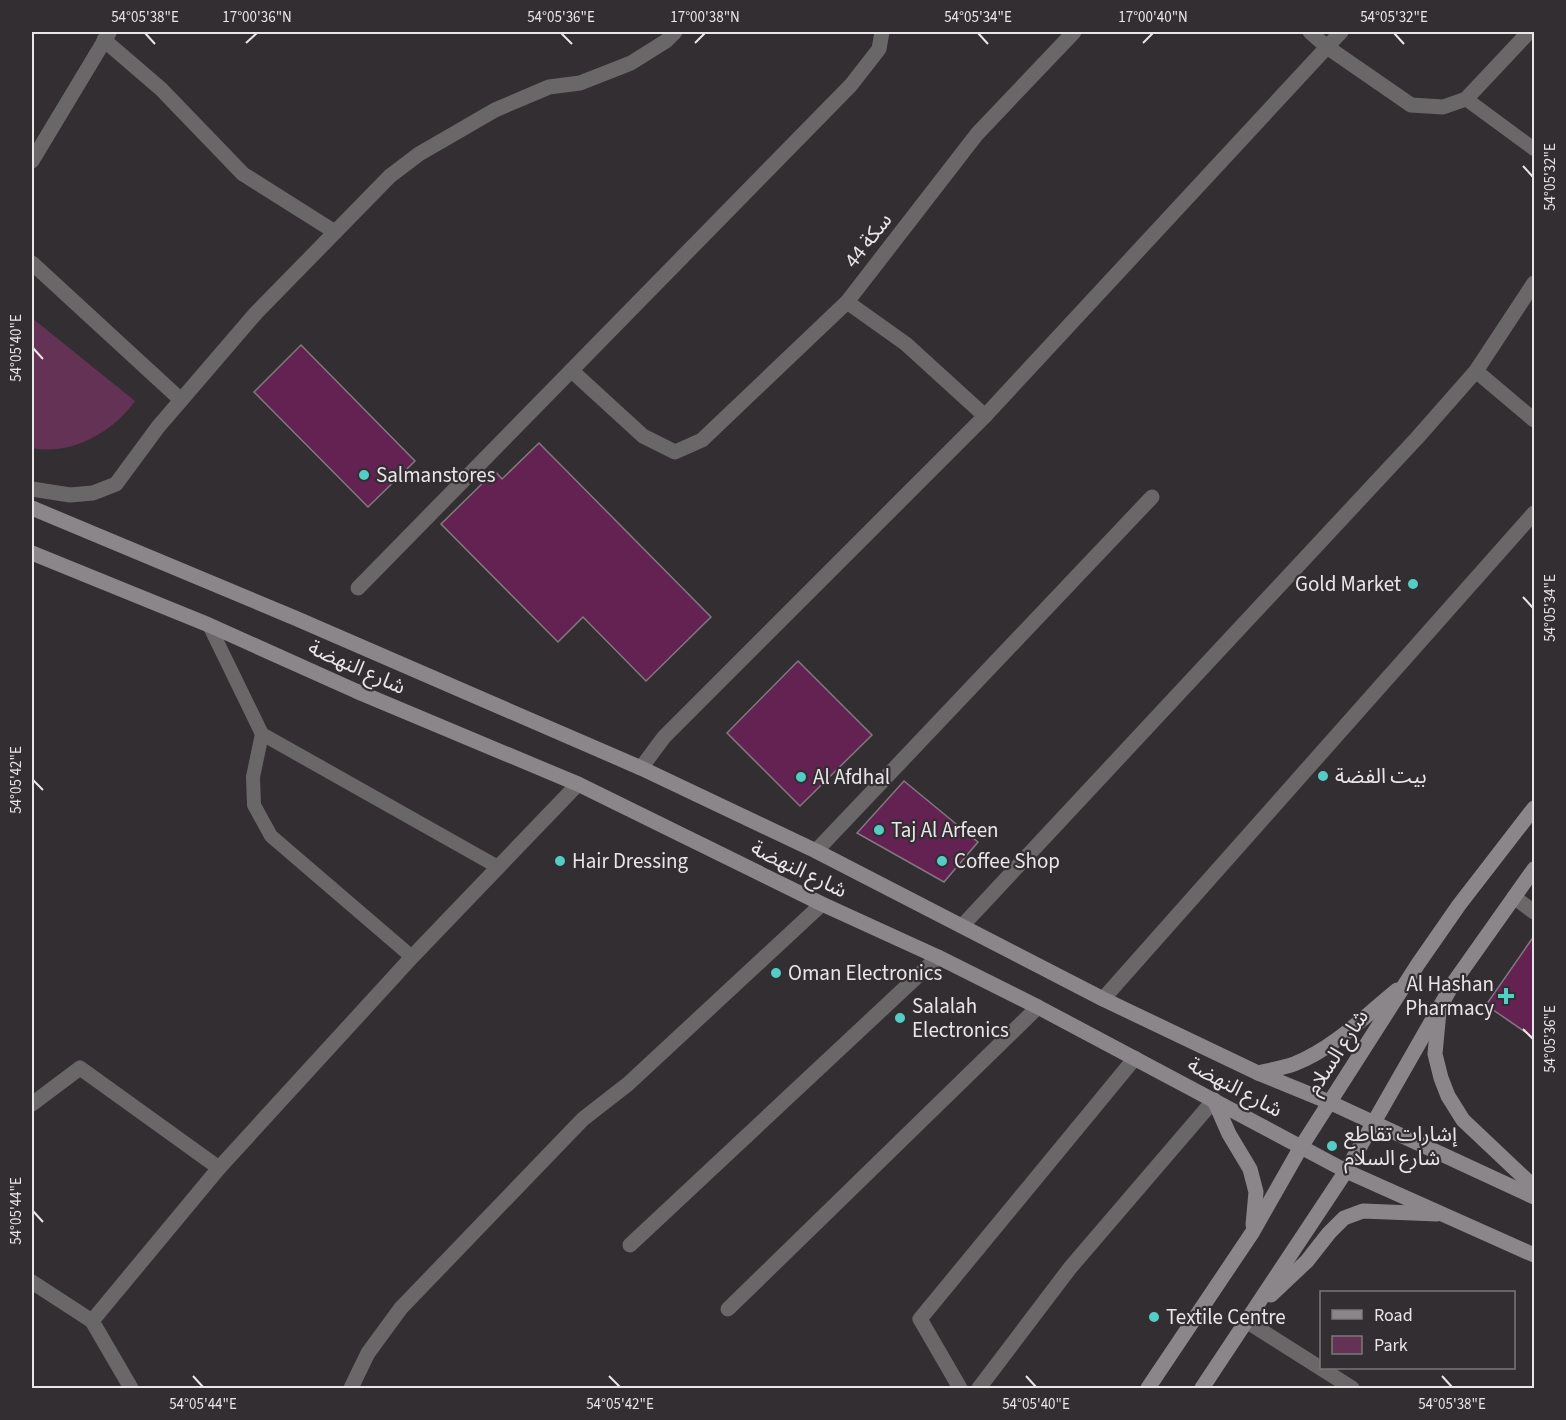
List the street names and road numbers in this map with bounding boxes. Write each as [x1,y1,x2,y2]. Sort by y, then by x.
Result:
street label: سكة 44 [837,206,899,274]
street label: شارع النهضة [304,632,410,702]
street label: شارع النهضة [746,833,852,905]
street label: شارع السلام [1298,1003,1377,1101]
street label: شارع النهضة [1182,1049,1288,1125]

